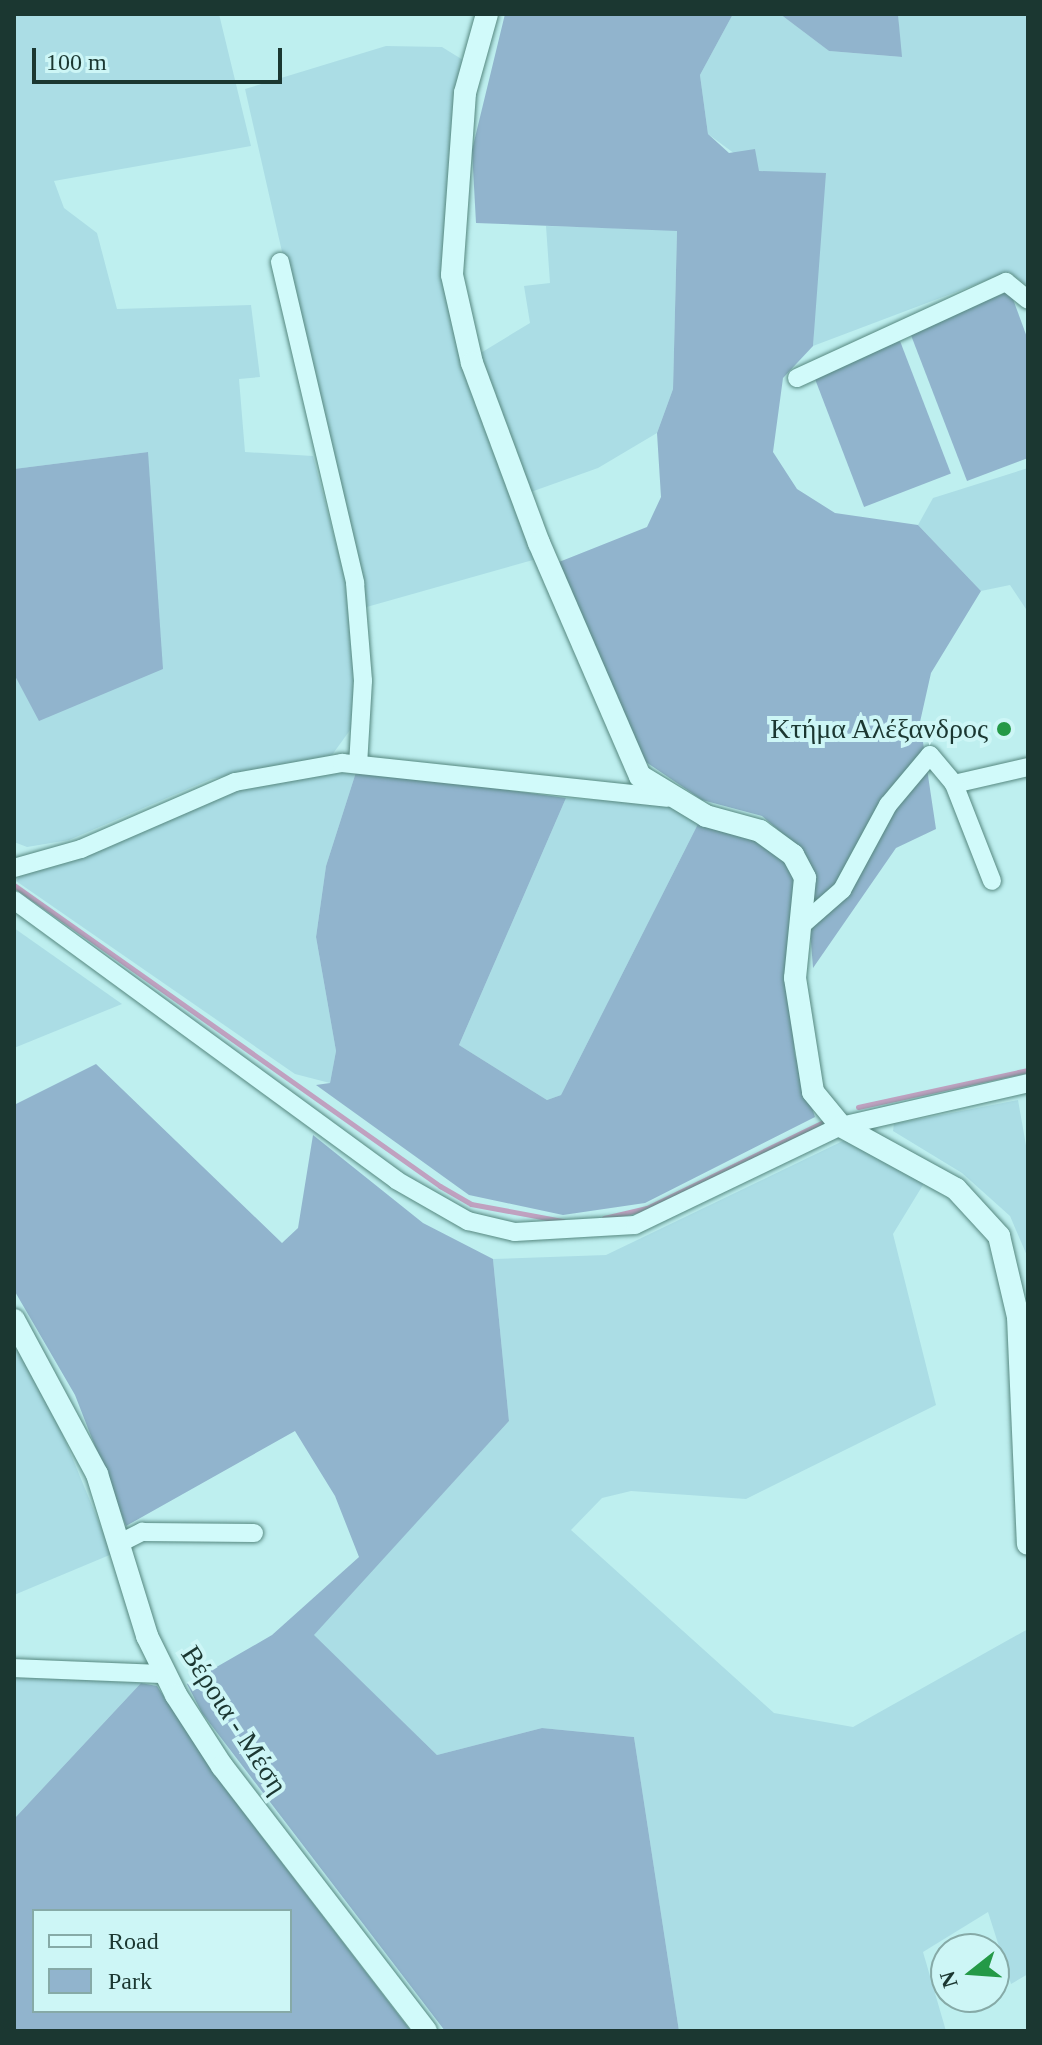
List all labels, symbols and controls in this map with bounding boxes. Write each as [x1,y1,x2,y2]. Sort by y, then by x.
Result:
scale bar [36,32,286,82]
text: 100 m [46,49,107,75]
place label: Κτήμα Αλέξανδρος [769,712,988,746]
marker: Κτήμα Αλέξανδρος [995,720,1013,738]
street label: Βέροια - Μέση [174,1639,294,1801]
legend [32,1909,292,2013]
text: Road [108,1928,159,1954]
north arrow [930,1933,1010,2013]
text: Park [108,1968,152,1994]
text: N [934,1968,963,1991]

